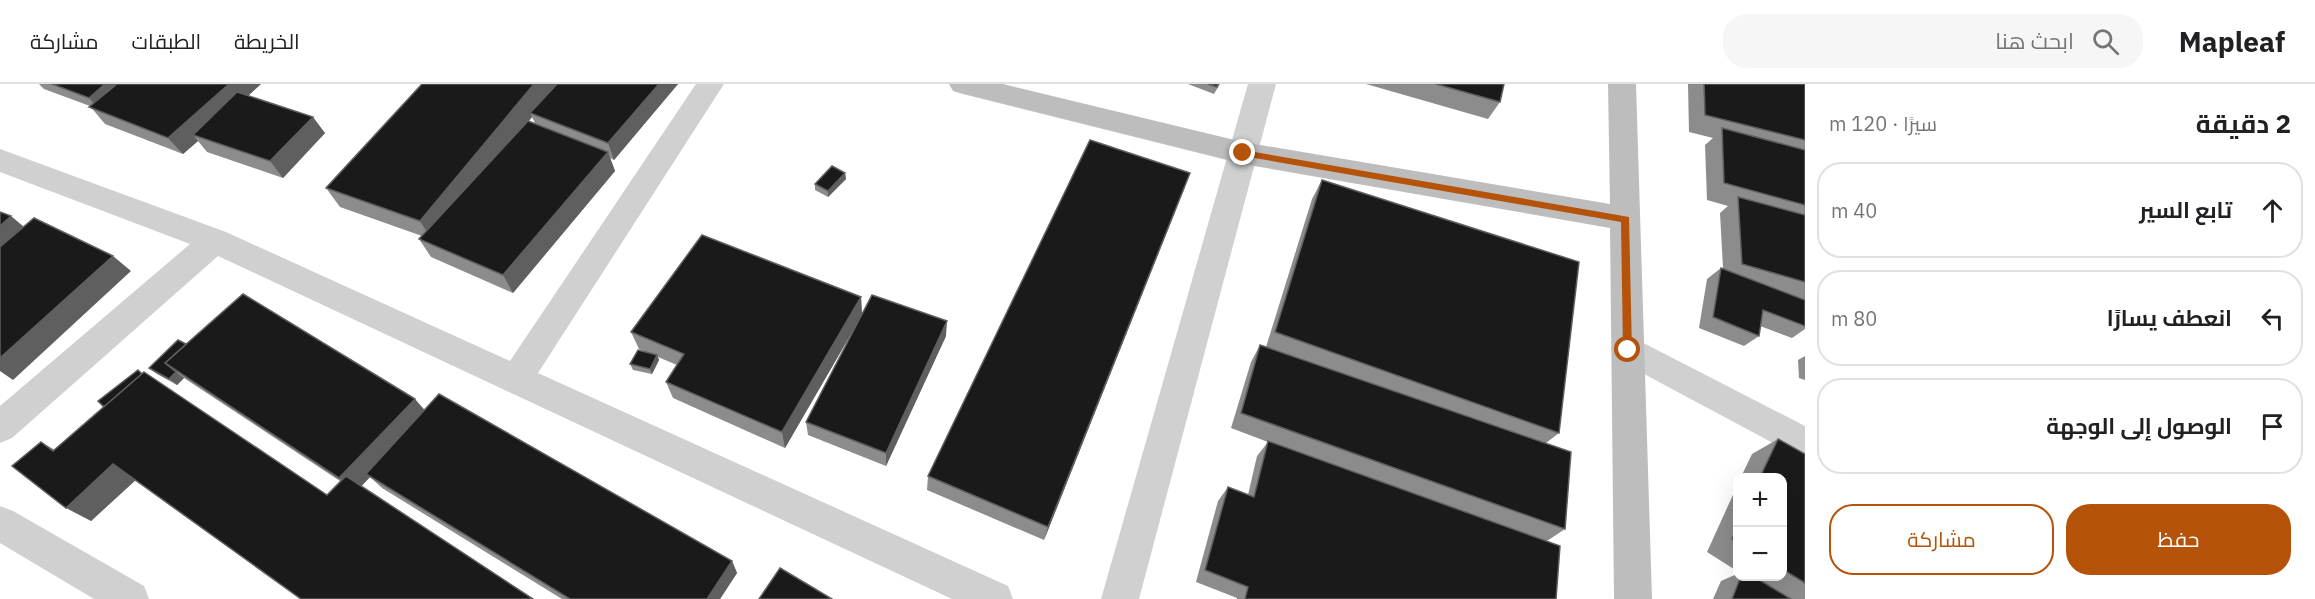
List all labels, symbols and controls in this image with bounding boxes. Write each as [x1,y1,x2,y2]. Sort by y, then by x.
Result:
search box [1723,14,2143,68]
text: Mapleaf [2179,23,2285,60]
icon: search [2089,25,2122,58]
text: ابحث هنا [1995,26,2074,55]
text: مشاركة [30,27,99,55]
text: الطبقات [132,27,201,55]
text: الخريطة [234,27,300,55]
text: 2 دقيقة [2196,106,2291,140]
text: سيرًا · 120 m [1829,110,1937,137]
route end [1229,139,1255,165]
icon: ahead [2256,194,2289,227]
text: تابع السير [2139,195,2232,224]
text: 40 m [1831,197,1877,224]
icon: left [2256,302,2289,335]
text: انعطف يسارًا [2107,303,2232,332]
text: 80 m [1831,305,1877,332]
route start [1614,336,1640,362]
icon: arrive [2256,410,2289,443]
text: الوصول إلى الوجهة [2046,411,2232,440]
map controls [1733,473,1787,581]
button: + [1733,473,1787,527]
button: مشاركة [1829,504,2054,575]
button: حفظ [2066,504,2291,575]
button: − [1733,527,1787,581]

